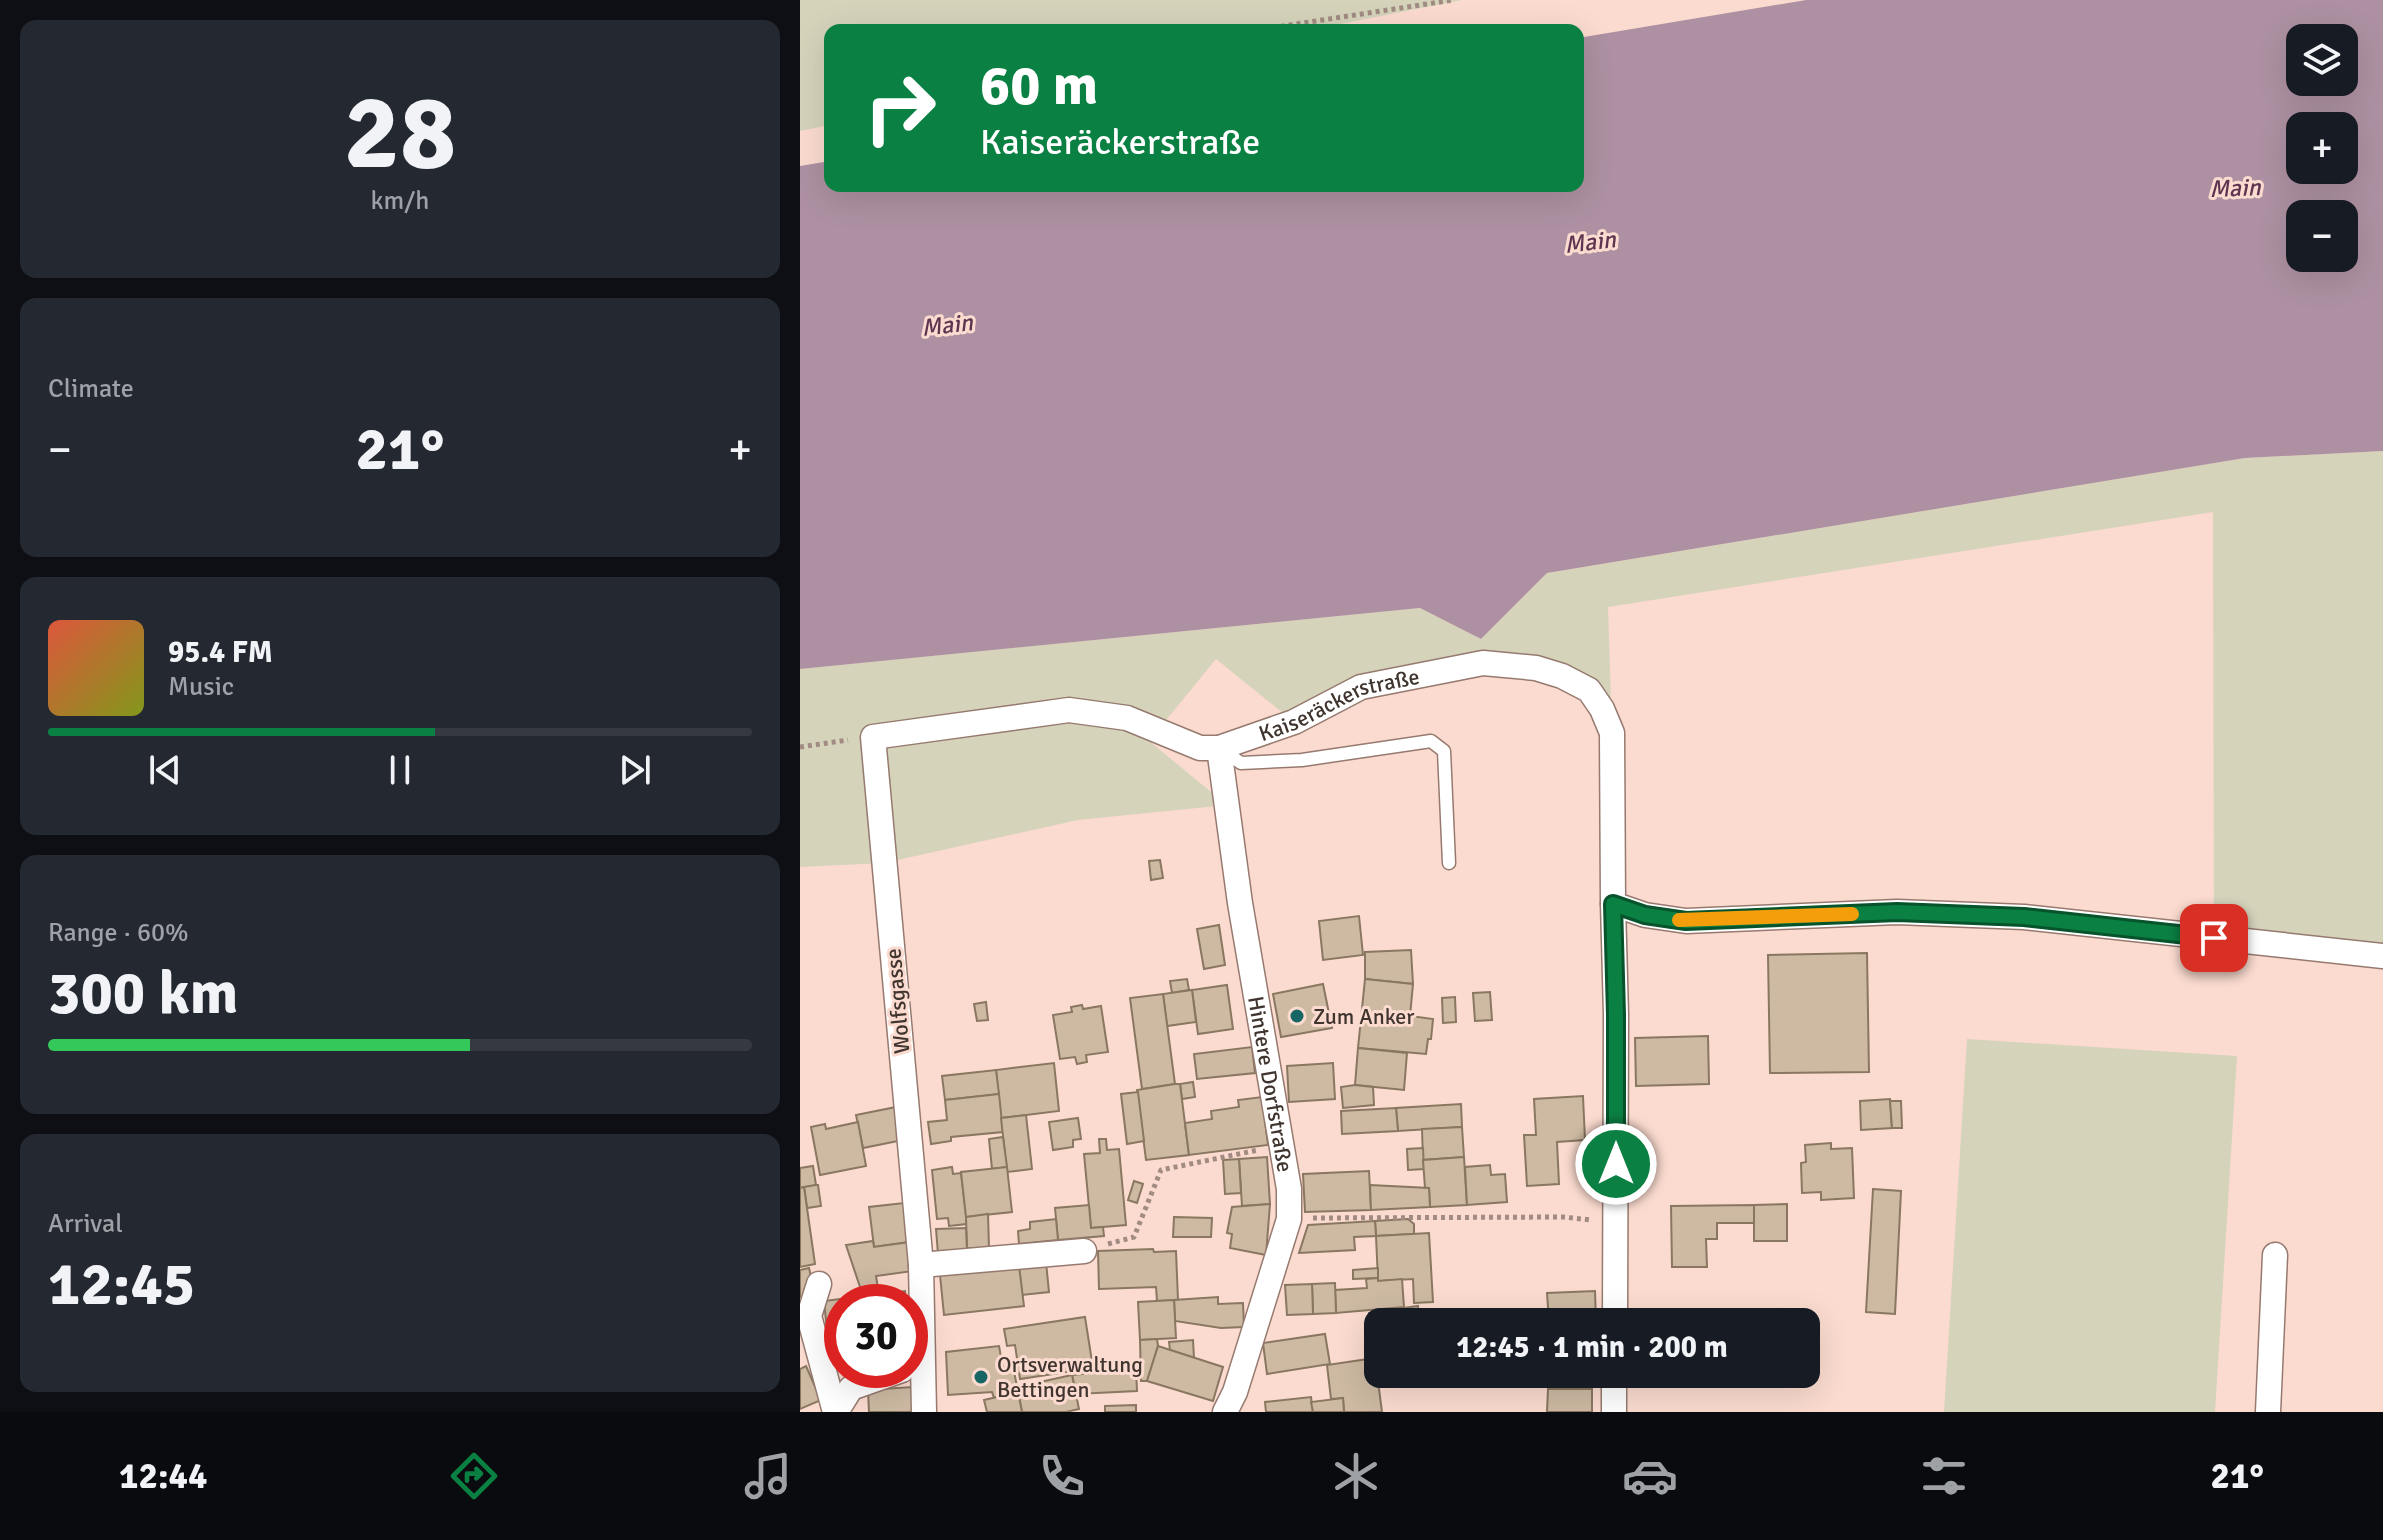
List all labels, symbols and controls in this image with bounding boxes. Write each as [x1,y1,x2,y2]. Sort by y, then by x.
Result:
map controls [2286,24,2358,272]
button: layers [2286,24,2358,96]
text: 60 m [980,51,1098,120]
icon: right [848,56,952,160]
text: 28 [344,69,456,197]
button: + [2286,112,2358,184]
text: Kaiseräckerstraße [980,120,1260,165]
water label: Main [2209,172,2262,204]
text: km/h [371,185,429,217]
button: − [2286,200,2358,272]
water label: Main [1563,224,1618,260]
water label: Main [920,307,975,343]
text: Climate [48,373,134,405]
text: 21° [356,413,444,487]
text: − [48,423,72,477]
text: + [728,423,752,477]
text: 95.4 FM [168,634,273,671]
street label: Kaiseräckerstraße [1255,663,1422,747]
text: Music [168,671,234,703]
icon: previous [143,748,187,792]
icon: pause [378,748,422,792]
icon: next [613,748,657,792]
pin [2180,904,2248,972]
icon: arrive [2192,916,2236,960]
text: Range · 60% [48,917,189,949]
street label: Wolfsgasse [879,947,916,1055]
text: 300 km [48,957,238,1031]
street label: Hintere Dorfstraße [1242,994,1299,1174]
place label: Zum Anker [1313,1003,1414,1030]
marker: Zum Anker [1288,1007,1306,1025]
position arrow [1574,1122,1658,1206]
text: Arrival [48,1208,123,1240]
text: 12:45 [48,1248,195,1322]
speed limit sign: 30 [824,1284,928,1388]
text: 12:45 · 1 min · 200 m [1456,1329,1728,1366]
place label: Ortsverwaltung Bettingen [997,1351,1143,1403]
marker: Ortsverwaltung Bettingen [972,1368,990,1386]
icon: directions [446,1448,502,1504]
icon: music [740,1448,796,1504]
icon: phone [1034,1448,1090,1504]
icon: climate [1328,1448,1384,1504]
icon: car [1622,1448,1678,1504]
icon: filters [1916,1448,1972,1504]
text: 12:44 [119,1454,207,1499]
text: 21° [2211,1454,2264,1499]

